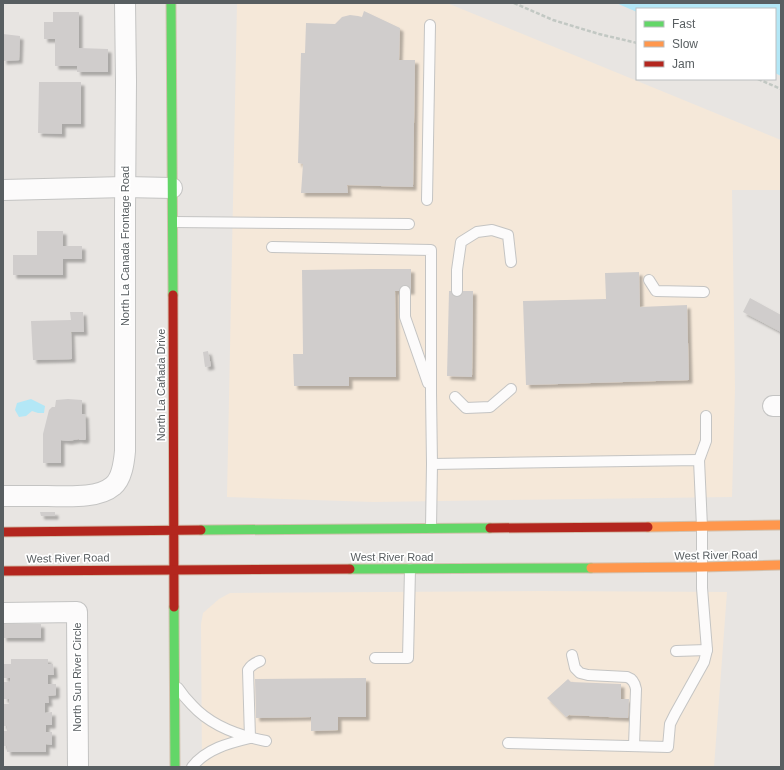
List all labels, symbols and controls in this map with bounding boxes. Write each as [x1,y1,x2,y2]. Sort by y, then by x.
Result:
legend [636,8,776,80]
text: Fast [672,17,696,31]
text: Slow [672,37,698,51]
text: Jam [672,57,695,71]
street label: North La Canada Frontage Road [119,166,131,326]
street label: North La Cañada Drive [155,329,167,441]
street label: West River Road [674,548,758,562]
street label: West River Road [26,551,110,565]
street label: West River Road [351,551,433,563]
street label: North Sun River Circle [71,622,83,732]

